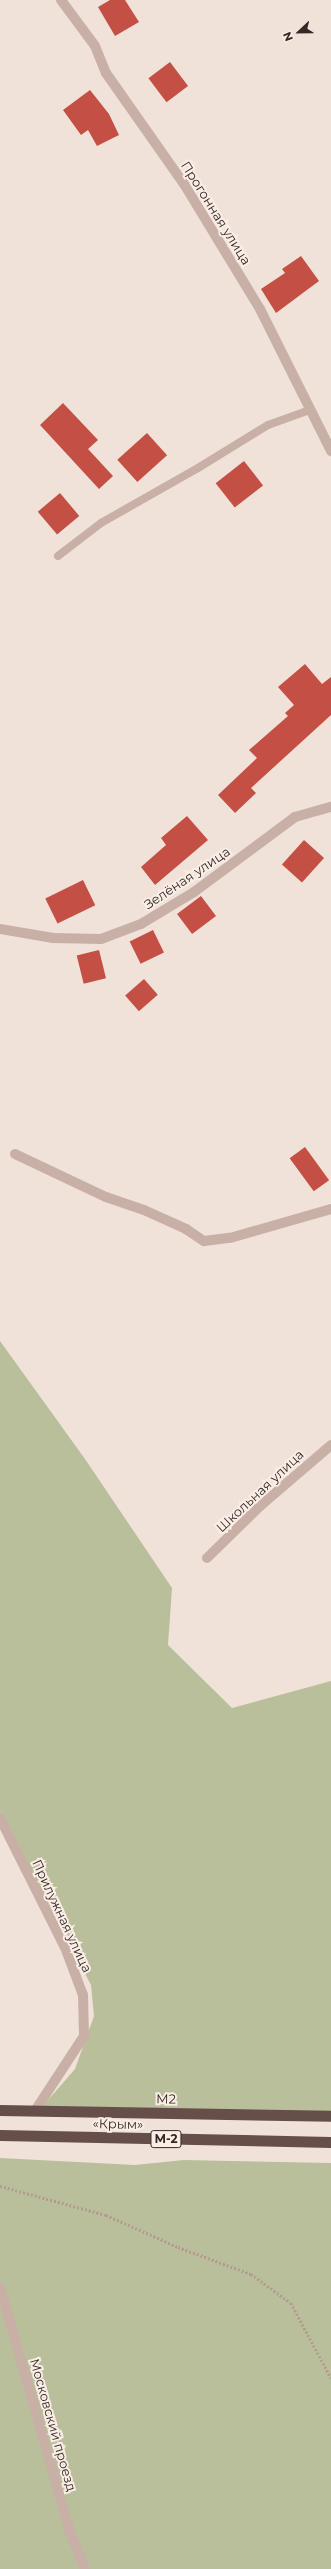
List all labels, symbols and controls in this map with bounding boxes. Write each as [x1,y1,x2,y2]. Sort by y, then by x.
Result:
north arrow [279,12,319,52]
text: N [280,30,296,43]
street label: Прогонная улица [178,158,254,268]
street label: Зелёная улица [141,843,233,913]
street label: Школьная улица [213,1447,307,1535]
street label: Прилужная улица [29,1857,95,1975]
street label: М2 [156,2091,176,2107]
street label: «Крым» [92,2116,144,2132]
road number: М-2 [150,2129,182,2149]
street label: Московский проезд [27,2357,79,2493]

